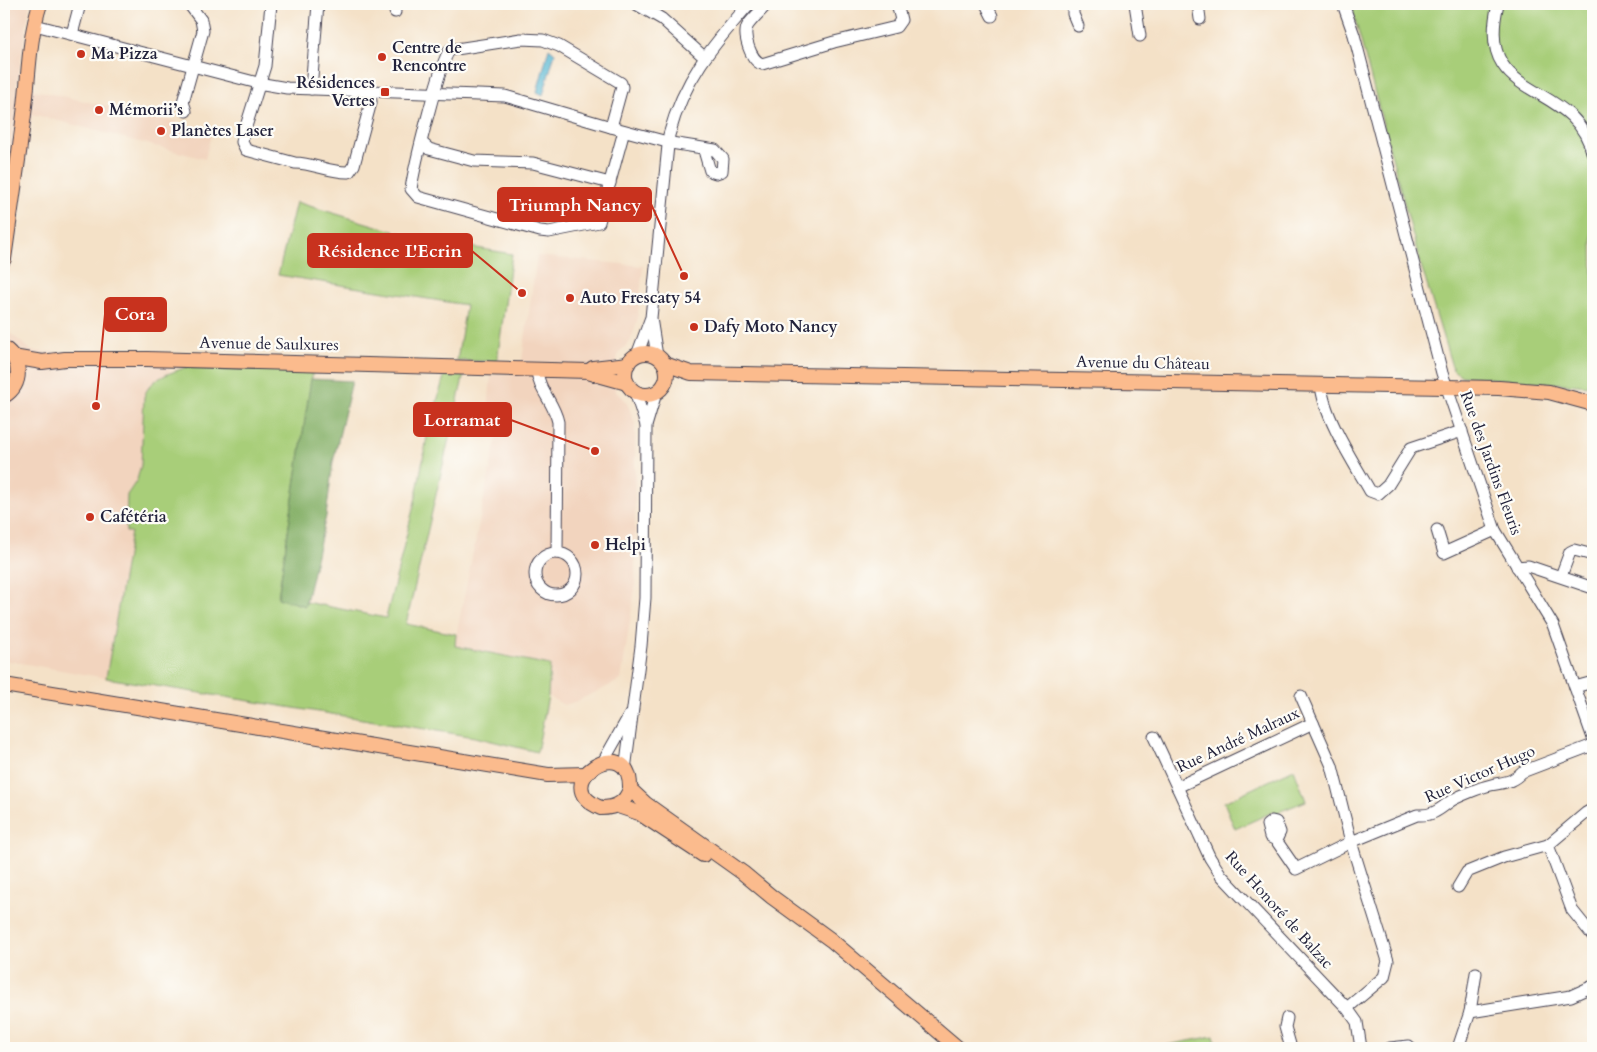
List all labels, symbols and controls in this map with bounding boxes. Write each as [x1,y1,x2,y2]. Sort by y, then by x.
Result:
place label: Centre de Rencontre [392,37,467,77]
place label: Ma Pizza [91,43,158,65]
marker: Ma Pizza [75,48,87,60]
marker: Centre de Rencontre [376,51,388,63]
place label: Résidences Vertes [296,72,375,112]
marker: Résidences Vertes [379,86,391,98]
place label: Mémorii’s [109,99,183,121]
marker: Mémorii’s [93,104,105,116]
place label: Planètes Laser [171,120,274,142]
marker: Planètes Laser [155,125,167,137]
callout: Triumph Nancy [498,188,651,221]
text: Triumph Nancy [508,193,642,218]
callout: Résidence L'Ecrin [308,234,472,267]
text: Résidence L'Ecrin [318,239,463,264]
place label: Auto Frescaty 54 [580,287,701,309]
marker: Auto Frescaty 54 [564,292,576,304]
callout: Cora [105,298,166,331]
text: Cora [115,302,155,327]
place label: Dafy Moto Nancy [704,316,838,338]
marker: Dafy Moto Nancy [688,321,700,333]
street label: Avenue de Saulxures [199,332,339,356]
street label: Avenue du Château [1076,351,1210,375]
street label: Rue des Jardins Fleuris [1455,388,1527,538]
callout: Lorramat [414,403,511,436]
text: Lorramat [424,408,501,433]
place label: Cafétéria [100,506,167,528]
marker: Cafétéria [84,511,96,523]
place label: Helpi [605,534,646,556]
marker: Helpi [589,539,601,551]
street label: Rue André Malraux [1173,702,1303,778]
street label: Rue Victor Hugo [1421,740,1539,808]
street label: Rue Honoré de Balzac [1220,846,1338,974]

